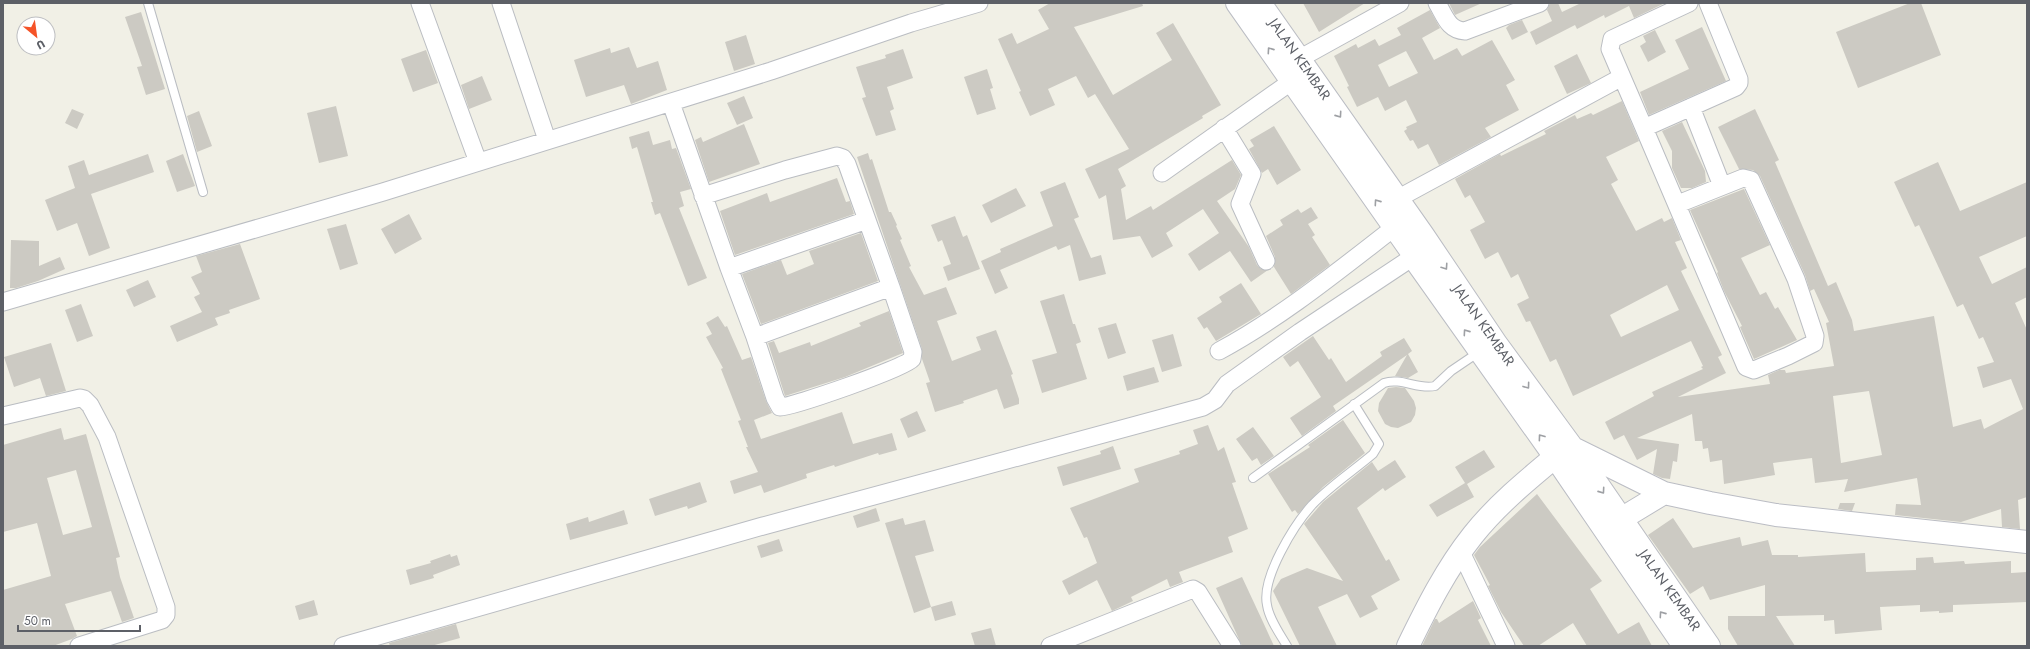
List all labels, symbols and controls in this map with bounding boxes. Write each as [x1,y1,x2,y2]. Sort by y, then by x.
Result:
street label: JALAN KEMBAR [1263,13,1336,104]
north arrow [16,16,56,56]
text: U [34,36,48,54]
one-way arrow [1268,48,1275,55]
one-way arrow [1334,111,1342,118]
one-way arrow [1375,200,1382,207]
one-way arrow [1440,263,1448,270]
street label: JALAN KEMBAR [1447,279,1520,370]
one-way arrow [1464,329,1471,336]
one-way arrow [1522,381,1529,388]
one-way arrow [1539,435,1546,442]
one-way arrow [1597,487,1604,494]
street label: JALAN KEMBAR [1633,544,1706,635]
scale bar [18,607,140,633]
one-way arrow [1659,611,1667,618]
text: 50 m [24,612,51,630]

